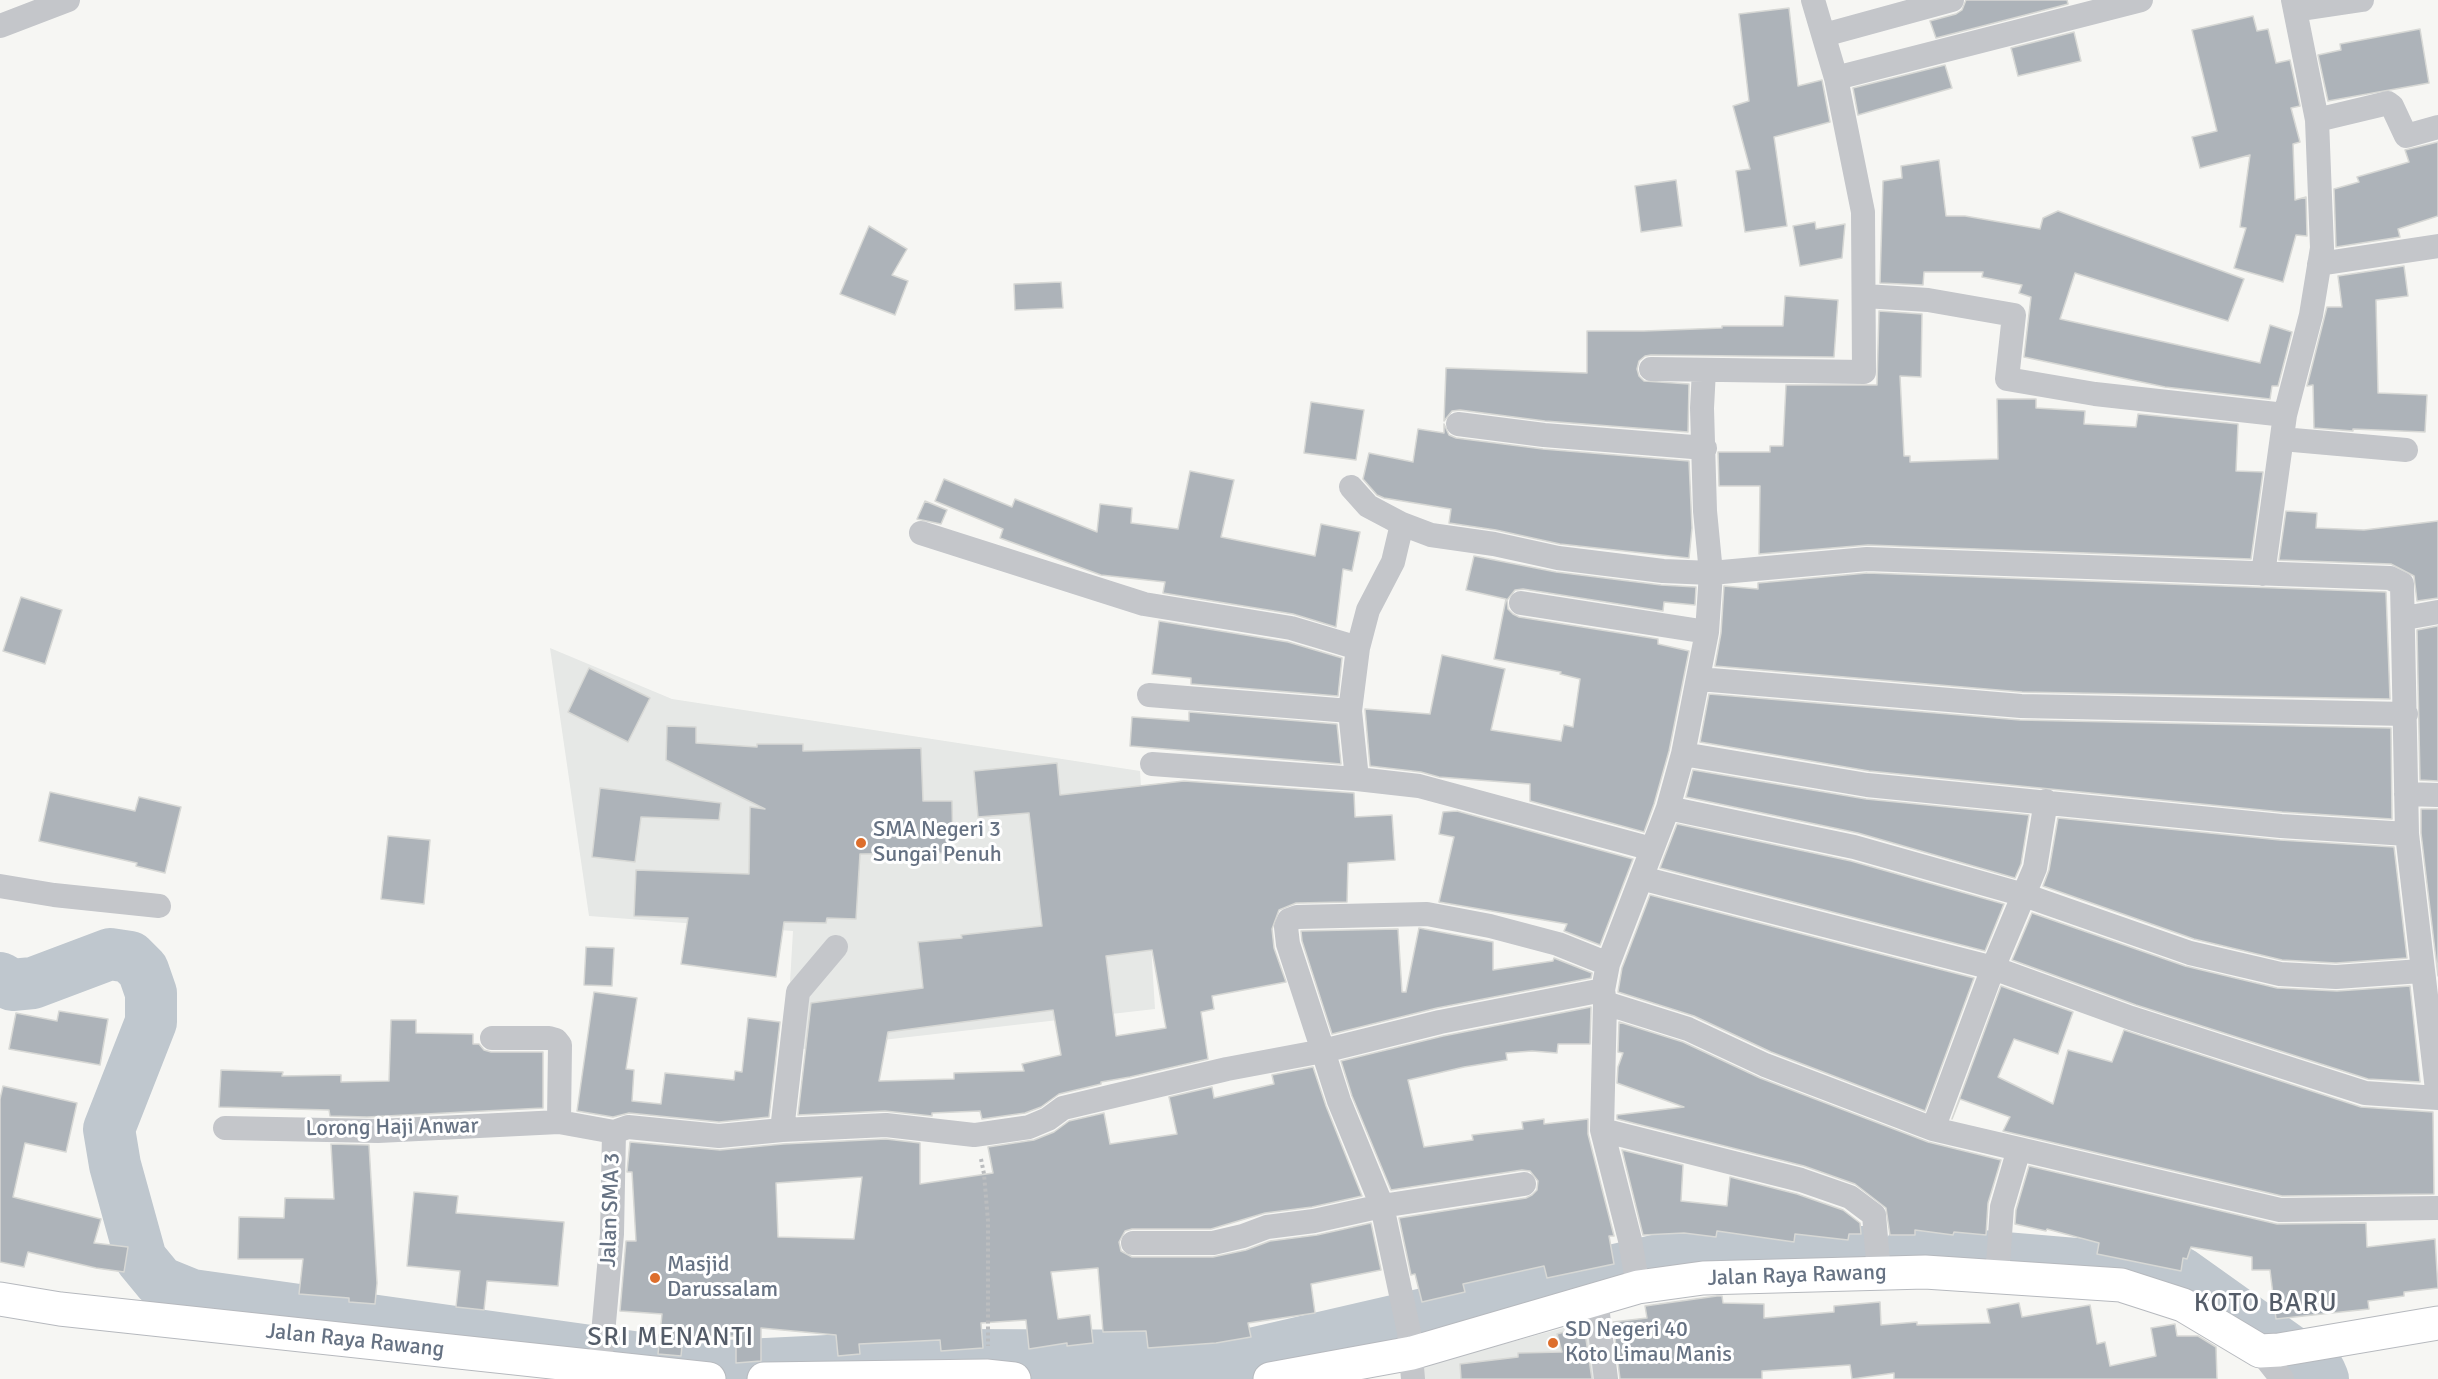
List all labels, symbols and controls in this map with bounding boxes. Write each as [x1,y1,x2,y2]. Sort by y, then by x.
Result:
place label: SMA Negeri 3 Sungai Penuh [873,817,1002,868]
marker: SMA Negeri 3 Sungai Penuh [854,836,868,850]
street label: Lorong Haji Anwar [305,1113,479,1143]
street label: Jalan SMA 3 [596,1152,626,1268]
place label: Masjid Darussalam [667,1252,778,1304]
street label: Jalan Raya Rawang [1707,1260,1887,1292]
marker: Masjid Darussalam [648,1271,662,1285]
district label: KOTO BARU [2194,1288,2338,1320]
place label: SD Negeri 40 Koto Limau Manis [1565,1317,1732,1368]
street label: Jalan Raya Rawang [264,1319,446,1363]
district label: SRI MENANTI [587,1322,755,1354]
marker: SD Negeri 40 Koto Limau Manis [1546,1336,1560,1350]

